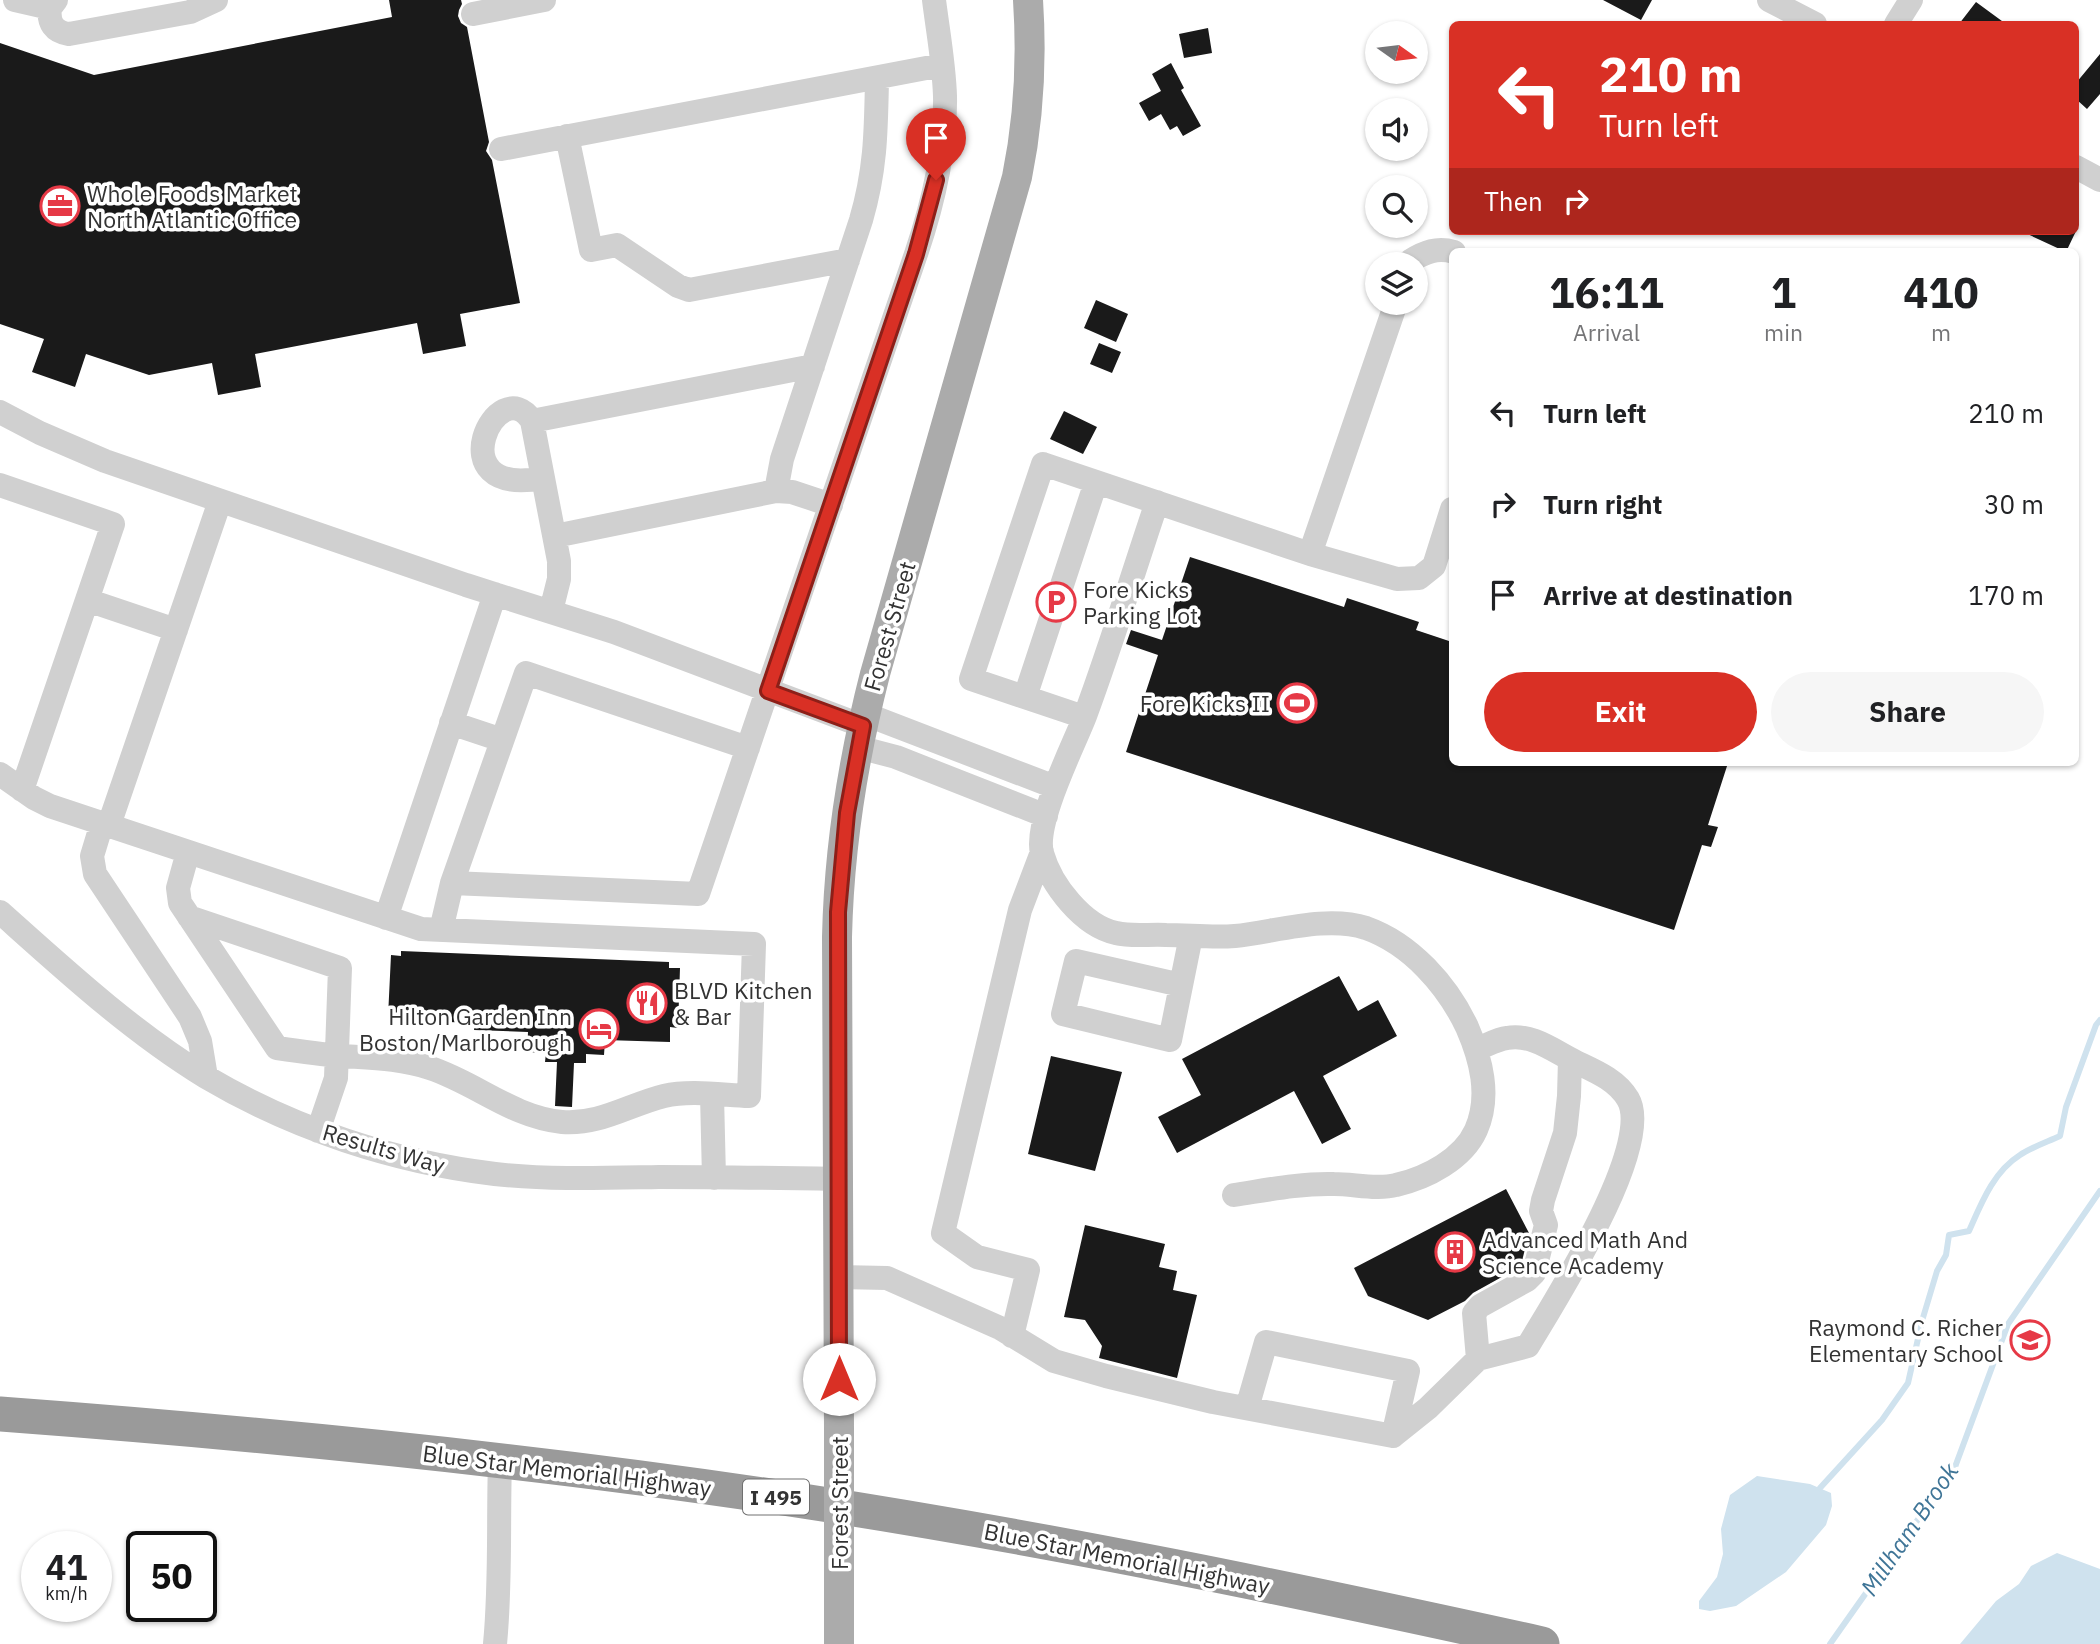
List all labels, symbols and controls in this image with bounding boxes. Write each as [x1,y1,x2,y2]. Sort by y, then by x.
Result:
north arrow [1365,21,1428,84]
map controls [1365,21,1428,315]
text: 210 m [1599,42,1743,105]
icon: left [1484,49,1575,140]
button: sound [1365,98,1428,161]
text: Turn left [1599,104,1719,146]
pin [906,108,966,180]
icon: arrive [917,119,955,157]
button: search [1365,175,1428,238]
place label: Whole Foods Market North Atlantic Office [87,178,298,234]
icon: right [1557,182,1595,220]
text: Then [1484,184,1543,218]
office icon: Whole Foods Market North Atlantic Office [39,185,81,227]
button: layers [1365,252,1428,315]
text: 16:11 [1549,265,1664,320]
text: 1 [1771,265,1796,320]
text: 410 [1903,265,1979,320]
text: Arrival [1573,317,1640,347]
text: min [1764,317,1803,347]
text: m [1931,317,1951,347]
icon: left [1484,394,1522,432]
text: Turn left [1543,396,1646,430]
text: 210 m [1968,396,2044,430]
icon: right [1484,485,1522,523]
text: Turn right [1543,487,1662,521]
text: 30 m [1984,487,2044,521]
street label: Forest Street [856,558,922,694]
place label: Fore Kicks Parking Lot [1083,574,1198,630]
icon: arrive [1484,576,1522,614]
text: Arrive at destination [1543,578,1793,612]
text: 170 m [1968,578,2044,612]
parking icon: Fore Kicks Parking Lot [1035,581,1077,623]
button: Exit [1484,672,1757,752]
button: Share [1771,672,2044,752]
sports icon: Fore Kicks II [1276,682,1318,724]
place label: Fore Kicks II [1140,688,1270,718]
place label: BLVD Kitchen & Bar [674,975,813,1031]
restaurant icon: BLVD Kitchen & Bar [626,982,668,1024]
place label: Hilton Garden Inn Boston/Marlborough [359,1001,572,1057]
hotel icon: Hilton Garden Inn Boston/Marlborough [578,1008,620,1050]
street label: Results Way [319,1116,449,1180]
place label: Advanced Math And Science Academy [1482,1224,1688,1280]
building icon: Advanced Math And Science Academy [1434,1231,1476,1273]
place label: Raymond C. Richer Elementary School [1808,1312,2004,1368]
school or university icon: Raymond C. Richer Elementary School [2009,1319,2051,1361]
position arrow [802,1342,876,1416]
street label: Forest Street [824,1436,854,1570]
street label: Blue Star Memorial Highway [421,1437,714,1503]
water label: Millham Brook [1853,1456,1966,1602]
road number: I 495 [743,1480,809,1514]
street label: Blue Star Memorial Highway [982,1516,1273,1601]
speed limit sign: 50 [126,1531,217,1622]
text: 41 [45,1544,88,1590]
text: km/h [45,1582,88,1605]

